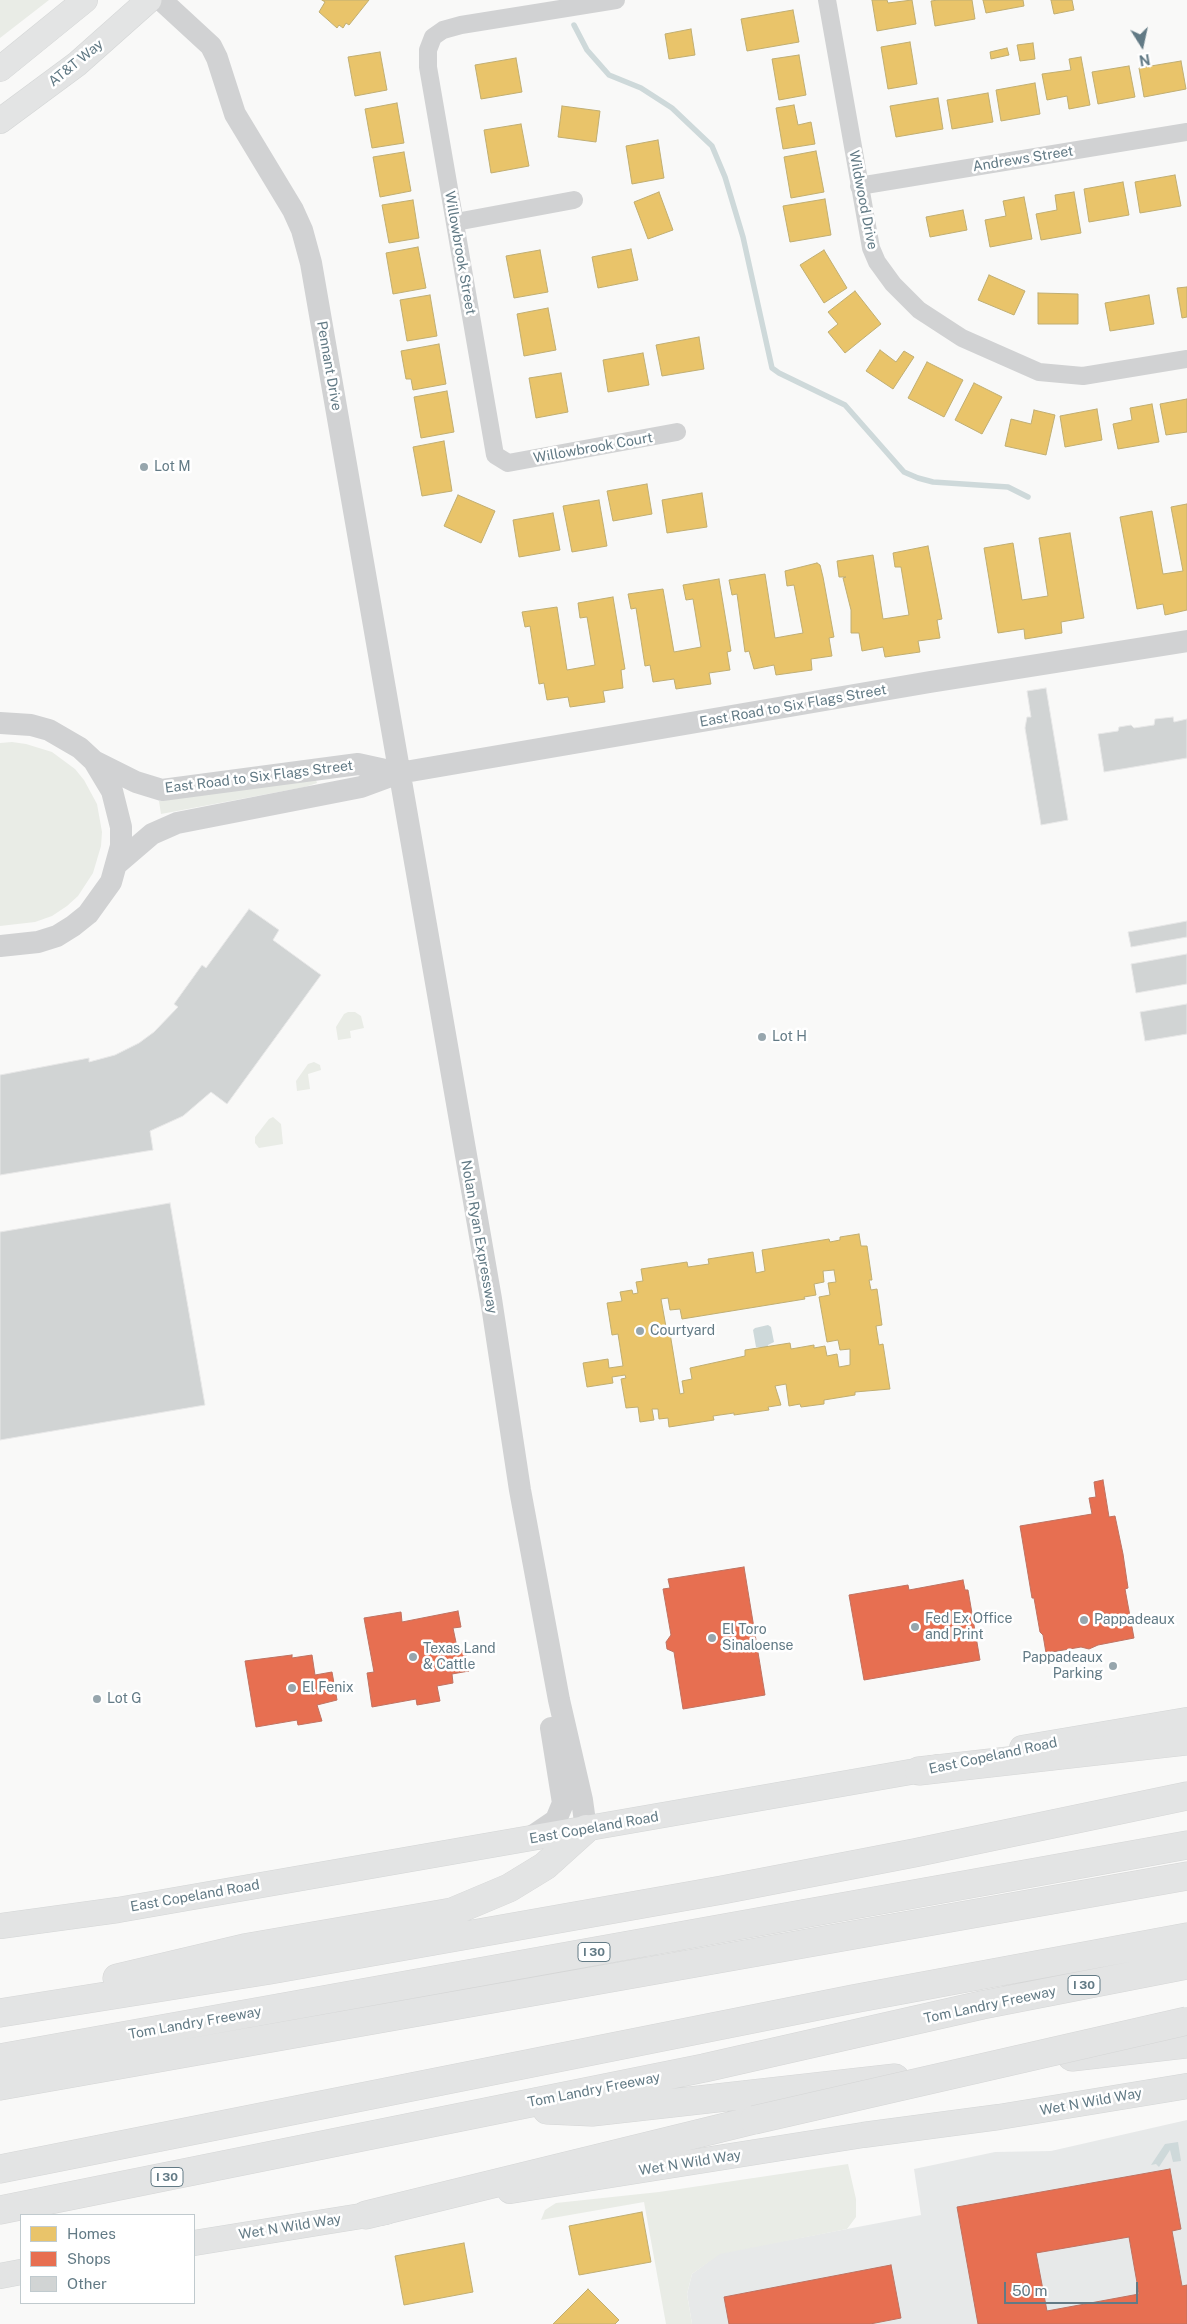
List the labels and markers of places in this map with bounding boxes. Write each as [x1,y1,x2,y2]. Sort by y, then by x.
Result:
place label: Lot M [154,459,191,475]
marker: Lot M [138,461,150,473]
place label: Lot H [772,1029,807,1045]
marker: Lot H [756,1031,768,1043]
place label: Courtyard [650,1323,715,1339]
marker: Courtyard [634,1325,646,1337]
place label: Fed Ex Office and Print [925,1611,1013,1644]
place label: Pappadeaux [1094,1612,1175,1628]
marker: Pappadeaux [1078,1614,1090,1626]
marker: Fed Ex Office and Print [909,1621,921,1633]
place label: El Toro Sinaloense [722,1622,793,1654]
marker: El Toro Sinaloense [706,1632,718,1644]
place label: Texas Land & Cattle [423,1641,496,1674]
place label: Pappadeaux Parking [1022,1650,1103,1682]
marker: Texas Land & Cattle [407,1651,419,1663]
marker: Pappadeaux Parking [1107,1660,1119,1672]
place label: El Fenix [302,1680,354,1696]
marker: El Fenix [286,1682,298,1694]
place label: Lot G [107,1691,142,1707]
marker: Lot G [91,1693,103,1705]

